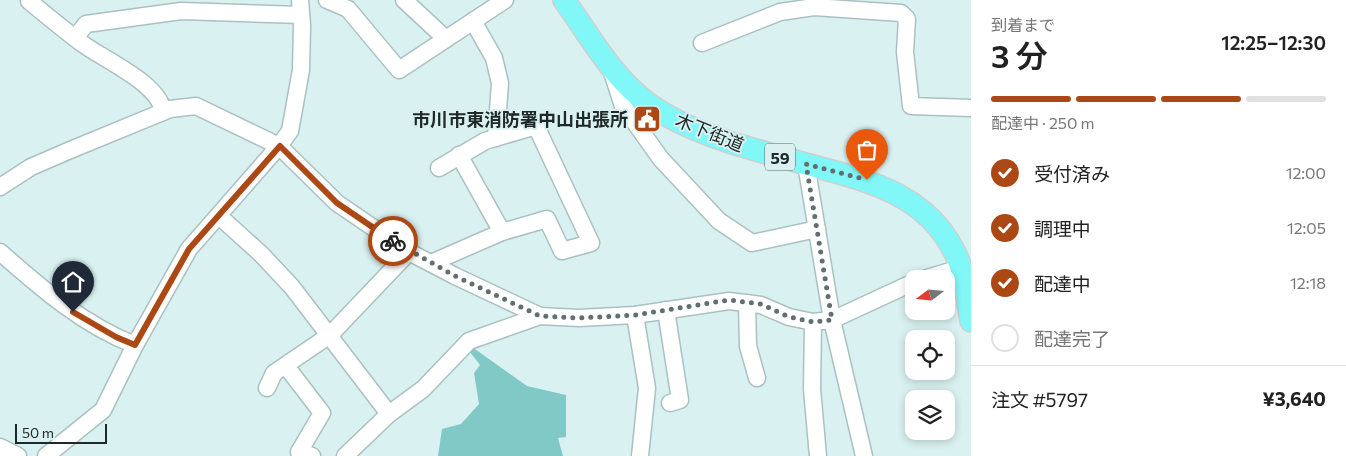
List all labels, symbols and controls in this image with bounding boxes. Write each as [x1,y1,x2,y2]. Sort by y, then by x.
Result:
text: 到着まで [991,15,1055,34]
text: 12:25–12:30 [1221,31,1326,54]
text: 3 分 [991,35,1048,75]
public building icon: 市川市東消防署中山出張所 [632,104,662,134]
place label: 市川市東消防署中山出張所 [412,108,628,130]
street label: 木下街道 [673,108,747,156]
text: 配達中 · 250 m [991,113,1094,132]
pin [846,129,888,180]
icon: bag [853,136,881,164]
road number: 59 [765,144,795,170]
icon: check [991,159,1019,187]
text: 受付済み [1034,162,1110,185]
text: 12:00 [1286,163,1326,182]
icon: check [991,214,1019,242]
courier [368,216,418,266]
text: 調理中 [1034,217,1091,240]
text: 12:05 [1287,218,1326,237]
icon: bike [379,227,407,255]
pin [52,261,94,312]
icon: home [59,268,87,296]
icon: check [991,269,1019,297]
north arrow [905,270,955,320]
map controls [905,270,955,440]
text: 配達中 [1034,272,1091,295]
text: 12:18 [1290,273,1326,292]
text: 配達完了 [1034,327,1110,350]
button: locate [905,330,955,380]
text: ¥3,640 [1262,387,1326,410]
text: 注文 #5797 [991,388,1088,411]
button: layers [905,390,955,440]
scale bar [15,421,108,444]
text: 50 m [22,424,54,441]

